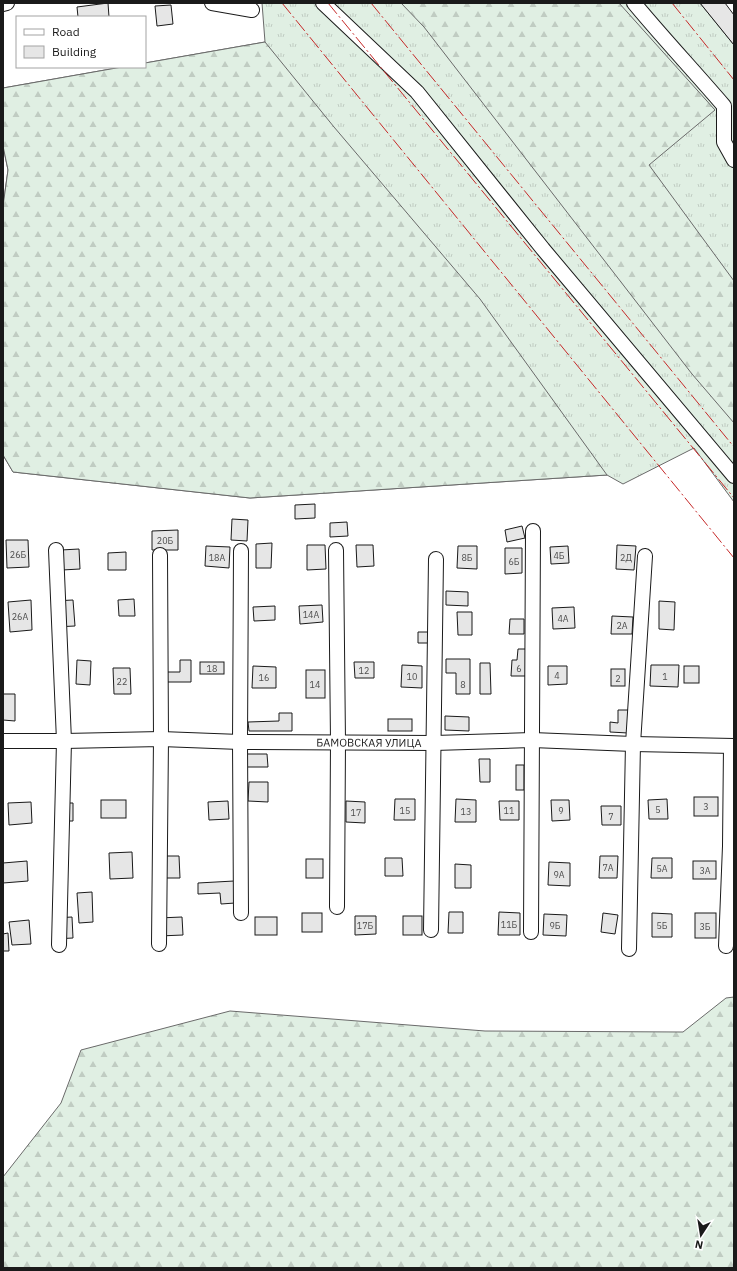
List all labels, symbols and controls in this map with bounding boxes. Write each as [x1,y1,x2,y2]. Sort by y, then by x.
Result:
legend [16,16,146,68]
text: Road [52,24,80,39]
text: Building [52,44,97,59]
house number: 20Б [157,535,174,546]
house number: 26Б [10,549,27,560]
house number: 4Б [553,550,565,561]
house number: 18А [209,552,226,563]
house number: 8Б [461,552,473,563]
house number: 2Д [620,552,632,563]
house number: 6Б [508,556,520,567]
house number: 14А [303,609,320,620]
house number: 26А [12,611,29,622]
house number: 4А [557,613,569,624]
house number: 2А [616,620,628,631]
house number: 18 [207,663,217,674]
house number: 6 [516,663,522,674]
house number: 12 [359,665,369,676]
house number: 4 [554,670,560,681]
house number: 10 [407,671,417,682]
house number: 1 [662,671,668,682]
house number: 16 [259,672,269,683]
house number: 2 [615,673,621,684]
house number: 22 [117,676,127,687]
house number: 14 [310,679,320,690]
house number: 8 [460,679,466,690]
street label: БАМОВСКАЯ УЛИЦА [316,735,422,750]
house number: 3 [703,801,709,812]
house number: 5 [655,804,661,815]
house number: 15 [400,805,410,816]
house number: 11 [504,805,514,816]
house number: 9 [558,805,564,816]
house number: 13 [461,806,471,817]
house number: 17 [351,807,361,818]
house number: 7 [608,811,614,822]
house number: 7А [602,862,614,873]
house number: 5А [656,863,668,874]
house number: 3А [699,865,711,876]
house number: 9А [553,869,565,880]
house number: 11Б [501,919,518,930]
house number: 17Б [357,920,374,931]
house number: 9Б [549,920,561,931]
house number: 5Б [656,920,668,931]
house number: 3Б [699,921,711,932]
north arrow [681,1215,721,1255]
text: N [694,1237,704,1252]

